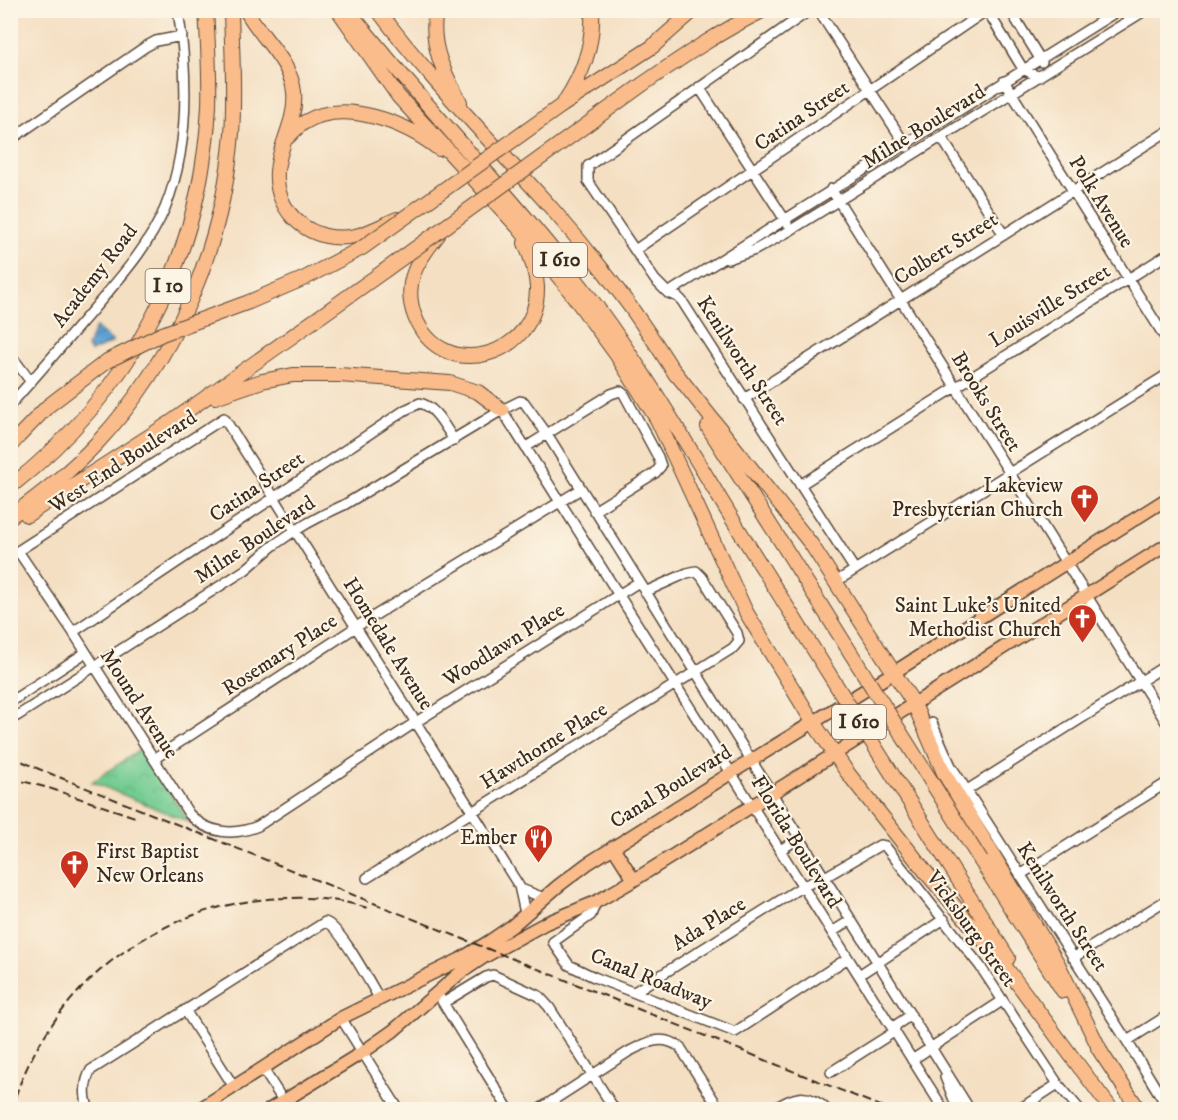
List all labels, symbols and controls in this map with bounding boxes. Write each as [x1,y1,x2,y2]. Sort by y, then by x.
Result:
street label: Catina Street [750,75,855,157]
street label: Milne Boulevard [858,79,991,175]
street label: Polk Avenue [1062,151,1140,253]
street label: Colbert Street [889,207,1003,291]
street label: Academy Road [47,219,144,333]
road number: I 610 [533,243,587,277]
street label: Louisville Street [985,258,1116,354]
road number: I 10 [146,269,190,303]
street label: Kenilworth Street [691,291,794,431]
street label: Brooks Street [945,347,1027,457]
street label: West End Boulevard [43,404,202,520]
street label: Catina Street [205,446,310,528]
place label: Lakeview Presbyterian Church [892,473,1064,523]
church icon: Lakeview Presbyterian Church [1068,482,1100,524]
street label: Milne Boulevard [190,490,321,590]
street label: Homedale Avenue [337,573,439,715]
place label: Saint Luke's United Methodist Church [895,593,1062,643]
street label: Woodlawn Place [438,597,570,693]
church icon: Saint Luke's United Methodist Church [1066,602,1098,644]
street label: Rosemary Place [218,608,343,702]
street label: Mound Avenue [94,644,184,764]
street label: Hawthorne Place [476,696,612,795]
road number: I 610 [832,705,886,739]
street label: Canal Boulevard [605,739,737,835]
street label: Florida Boulevard [745,771,847,913]
restaurant icon: Ember [522,822,554,864]
place label: Ember [460,825,517,851]
street label: Kenilworth Street [1011,837,1114,977]
place label: First Baptist New Orleans [96,839,204,889]
church icon: First Baptist New Orleans [59,848,91,890]
street label: Vicksburg Street [920,865,1022,992]
street label: Ada Place [667,891,751,957]
street label: Canal Roadway [586,943,717,1016]

